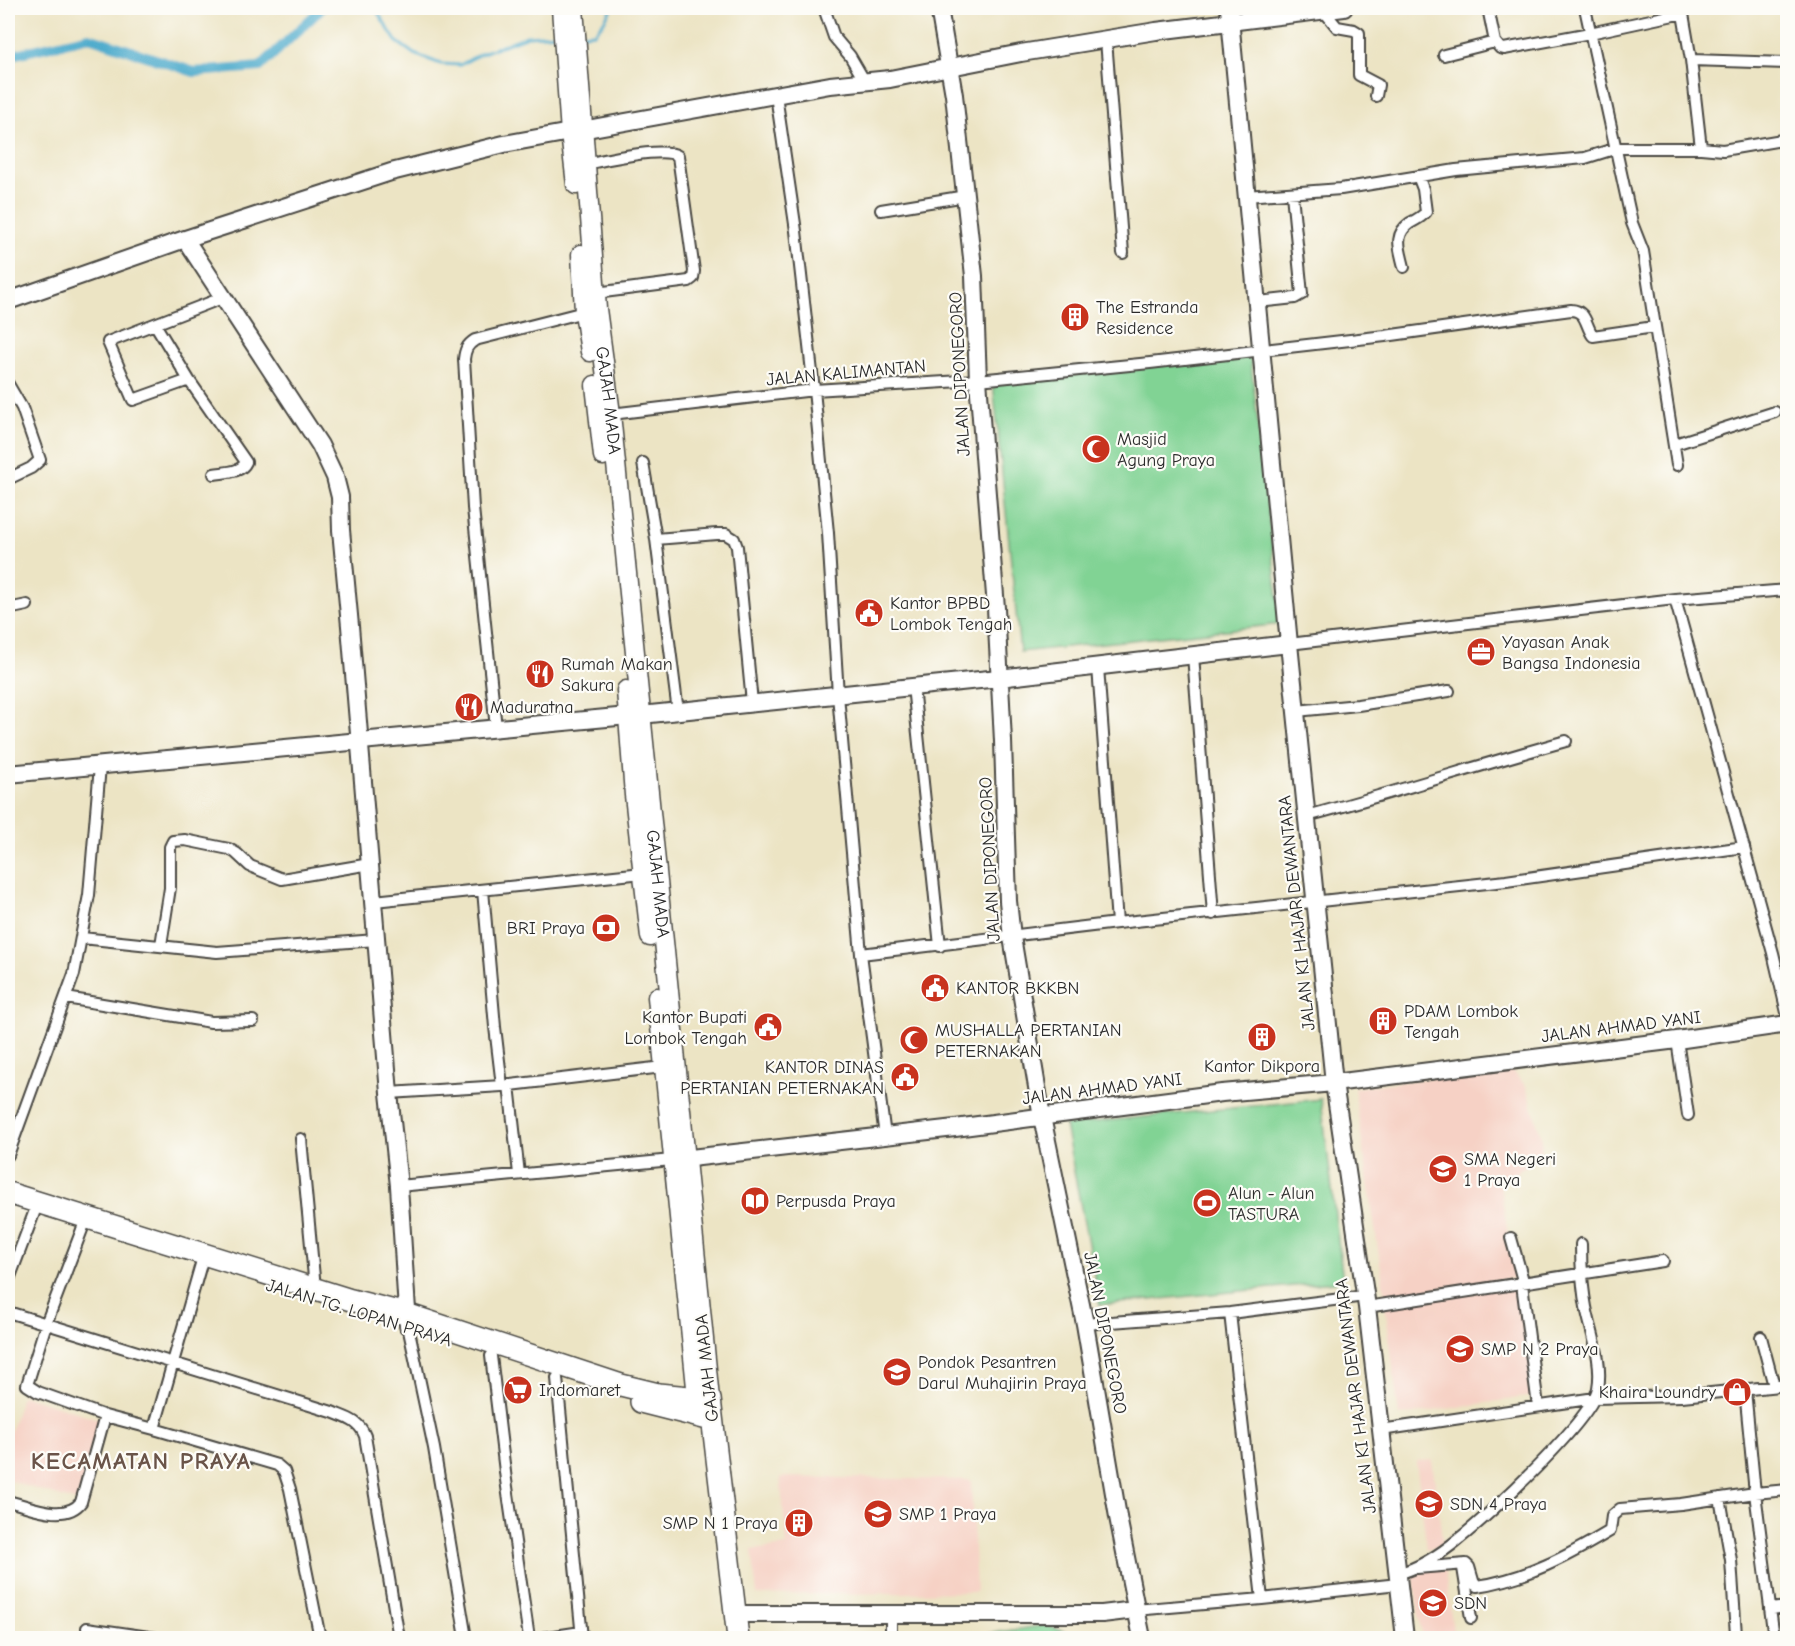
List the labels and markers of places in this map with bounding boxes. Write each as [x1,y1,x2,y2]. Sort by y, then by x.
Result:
place label: The Estranda Residence [1096,297,1198,339]
building icon: The Estranda Residence [1059,301,1091,333]
place label: Masjid Agung Praya [1117,429,1215,471]
mosque icon: Masjid Agung Praya [1080,433,1112,465]
place label: Kantor BPBD Lombok Tengah [890,593,1012,635]
public building icon: Kantor BPBD Lombok Tengah [853,597,885,629]
place label: Yayasan Anak Bangsa Indonesia [1502,632,1641,674]
office icon: Yayasan Anak Bangsa Indonesia [1465,636,1497,668]
place label: Rumah Makan Sakura [561,654,673,696]
restaurant icon: Rumah Makan Sakura [524,658,556,690]
restaurant icon: Maduratna [453,691,485,723]
place label: Maduratna [490,697,574,718]
bank icon: BRI Praya [590,912,622,944]
place label: BRI Praya [507,918,585,939]
public building icon: KANTOR BKKBN [919,972,951,1004]
place label: KANTOR BKKBN [956,978,1079,999]
place label: PDAM Lombok Tengah [1404,1001,1518,1043]
building icon: PDAM Lombok Tengah [1367,1005,1399,1037]
place label: Kantor Bupati Lombok Tengah [625,1007,747,1049]
public building icon: Kantor Bupati Lombok Tengah [752,1011,784,1043]
place label: MUSHALLA PERTANIAN PETERNAKAN [935,1020,1122,1062]
building icon: Kantor Dikpora [1246,1021,1278,1053]
mosque icon: MUSHALLA PERTANIAN PETERNAKAN [898,1024,930,1056]
place label: Kantor Dikpora [1204,1056,1320,1077]
place label: KANTOR DINAS PERTANIAN PETERNAKAN [680,1057,884,1099]
public building icon: KANTOR DINAS PERTANIAN PETERNAKAN [889,1061,921,1093]
place label: SMA Negeri 1 Praya [1464,1149,1556,1191]
school or university icon: SMA Negeri 1 Praya [1427,1153,1459,1185]
place label: Alun - Alun TASTURA [1228,1183,1314,1225]
library icon: Perpusda Praya [739,1185,771,1217]
sports icon: Alun - Alun TASTURA [1191,1187,1223,1219]
place label: Perpusda Praya [776,1191,896,1212]
school or university icon: SMP N 2 Praya [1444,1333,1476,1365]
place label: SMP N 2 Praya [1481,1339,1599,1360]
place label: Pondok Pesantren Darul Muhajirin Praya [918,1352,1087,1394]
school or university icon: Pondok Pesantren Darul Muhajirin Praya [881,1356,913,1388]
supermarket icon: Indomaret [502,1374,534,1406]
shop icon: Khaira Loundry [1721,1376,1753,1408]
place label: Indomaret [539,1380,621,1401]
place label: Khaira Loundry [1599,1382,1717,1403]
school or university icon: SDN 4 Praya [1413,1488,1445,1520]
place label: SDN 4 Praya [1450,1494,1547,1515]
school or university icon: SMP 1 Praya [862,1498,894,1530]
place label: SMP 1 Praya [899,1504,997,1525]
building icon: SMP N 1 Praya [783,1507,815,1539]
place label: SMP N 1 Praya [663,1513,778,1534]
school or university icon: SDN [1417,1587,1449,1619]
place label: SDN [1454,1593,1487,1614]

